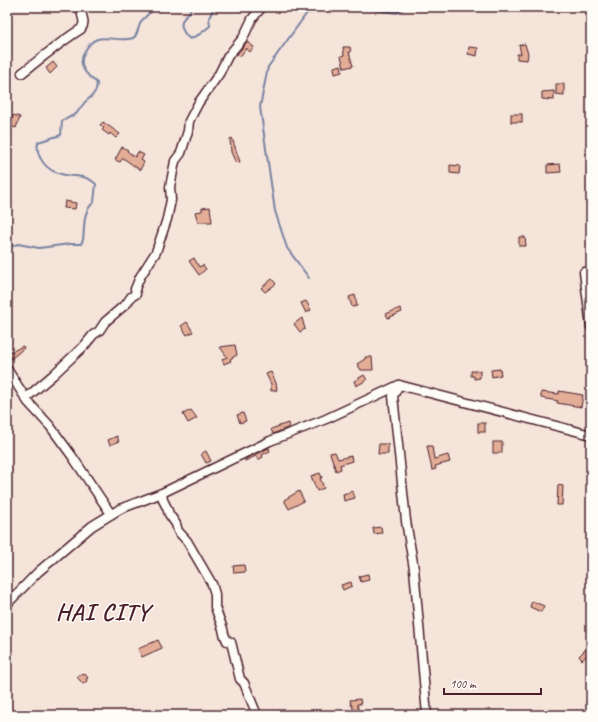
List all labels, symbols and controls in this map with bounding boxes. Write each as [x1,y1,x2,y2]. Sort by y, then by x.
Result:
district label: HAI CITY [56,597,154,627]
scale bar [444,670,541,696]
text: 100 m [450,676,477,692]

